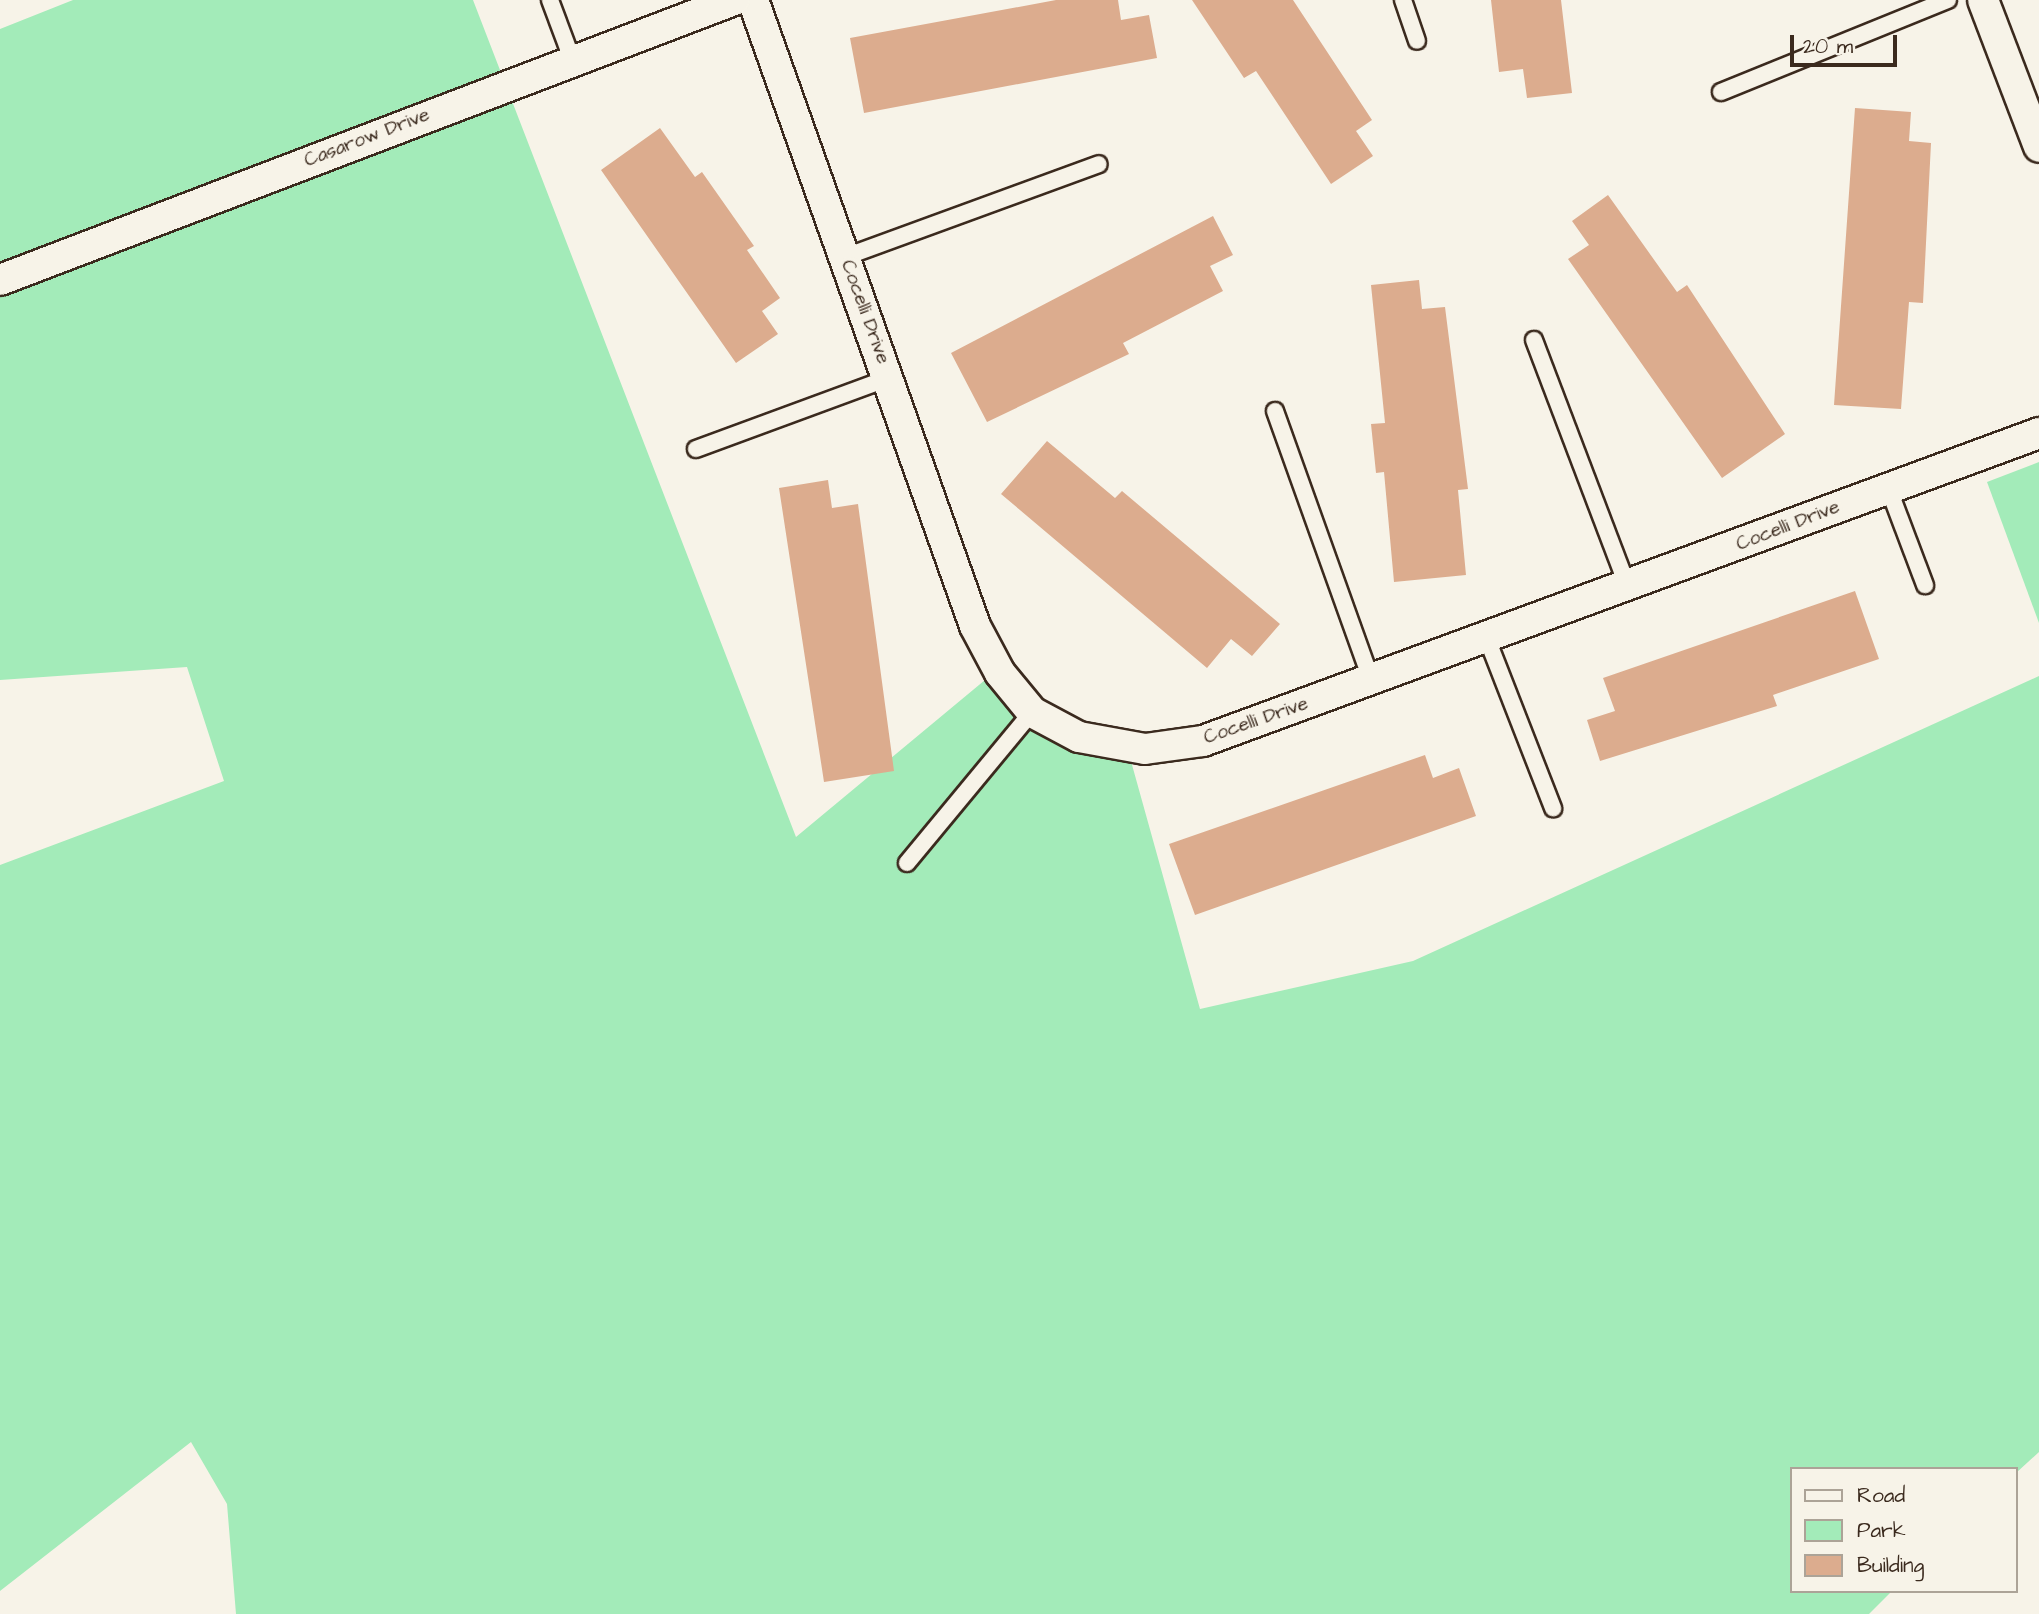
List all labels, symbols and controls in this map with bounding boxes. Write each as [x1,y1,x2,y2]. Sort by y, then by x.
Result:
scale bar [1794,21,1901,65]
text: 20 m [1803,32,1853,61]
street label: Casarow Drive [301,104,433,172]
street label: Cocelli Drive [836,257,894,367]
street label: Cocelli Drive [1733,496,1843,556]
street label: Cocelli Drive [1201,693,1311,749]
legend [1790,1467,2018,1593]
text: Road [1857,1481,1905,1510]
text: Park [1857,1516,1906,1545]
text: Building [1857,1551,1924,1580]

